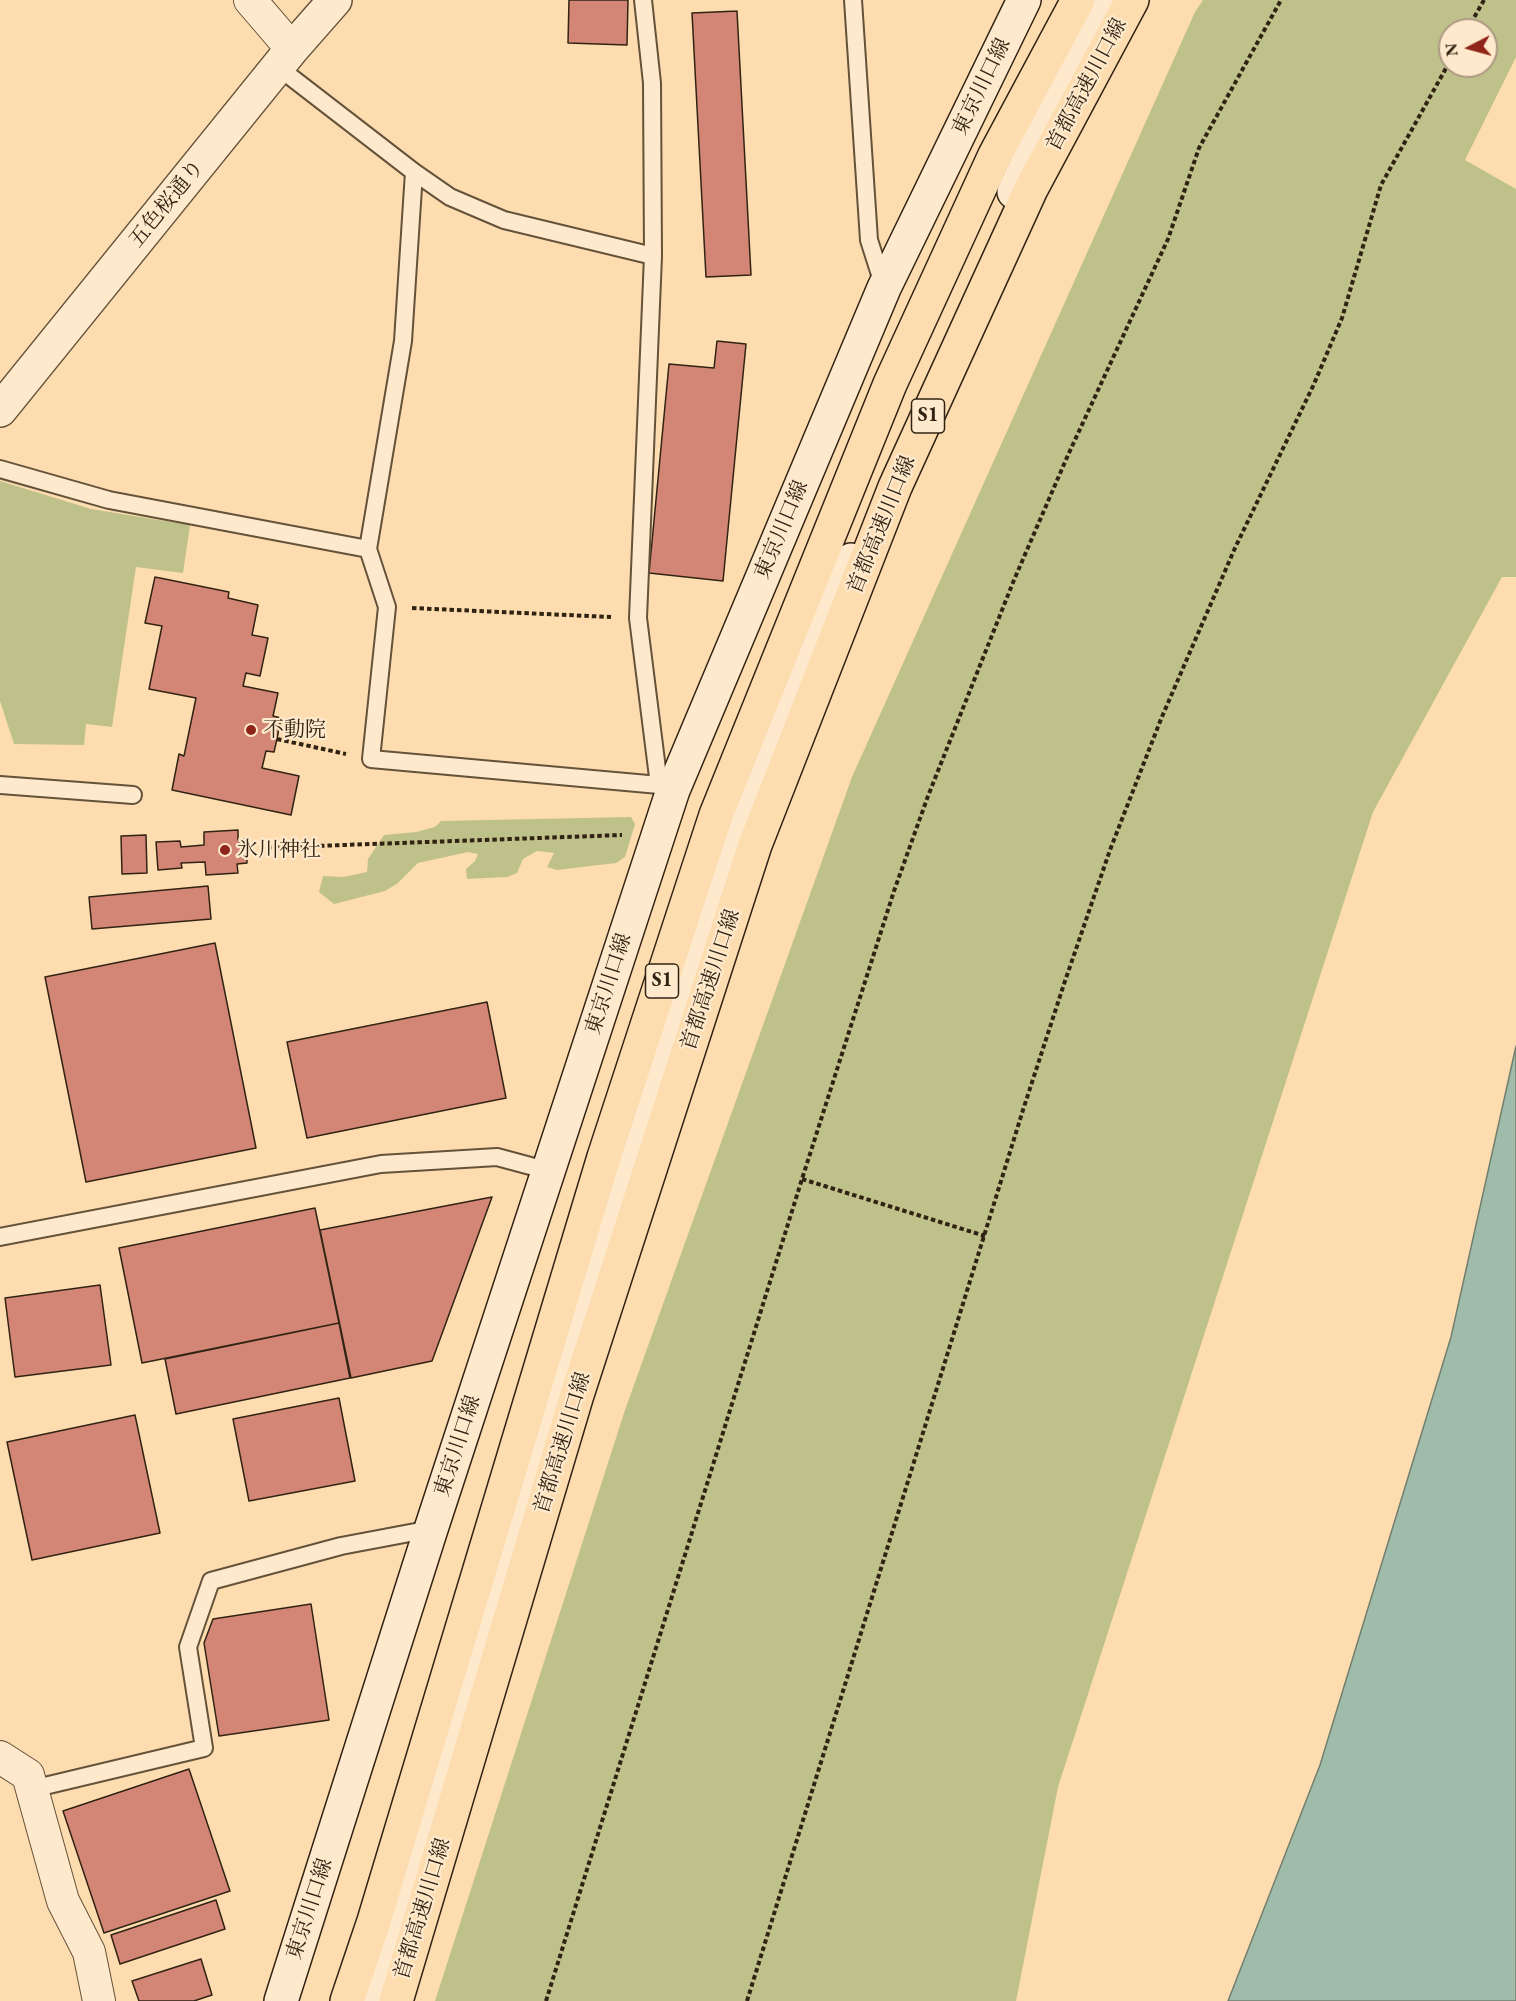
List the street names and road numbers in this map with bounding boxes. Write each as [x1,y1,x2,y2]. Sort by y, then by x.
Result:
street label: 首都高速川口線 [1041,14,1133,156]
street label: 東京川口線 [948,34,1016,140]
street label: 五色桜通り [124,155,210,253]
road number: S1 [912,399,944,433]
street label: 首都高速川口線 [843,452,921,598]
street label: 東京川口線 [750,477,814,583]
street label: 首都高速川口線 [676,906,746,1054]
street label: 東京川口線 [581,930,637,1038]
road number: S1 [646,964,678,998]
street label: 首都高速川口線 [529,1369,597,1517]
street label: 東京川口線 [430,1392,486,1500]
street label: 首都高速川口線 [389,1835,457,1983]
street label: 東京川口線 [282,1855,338,1963]

